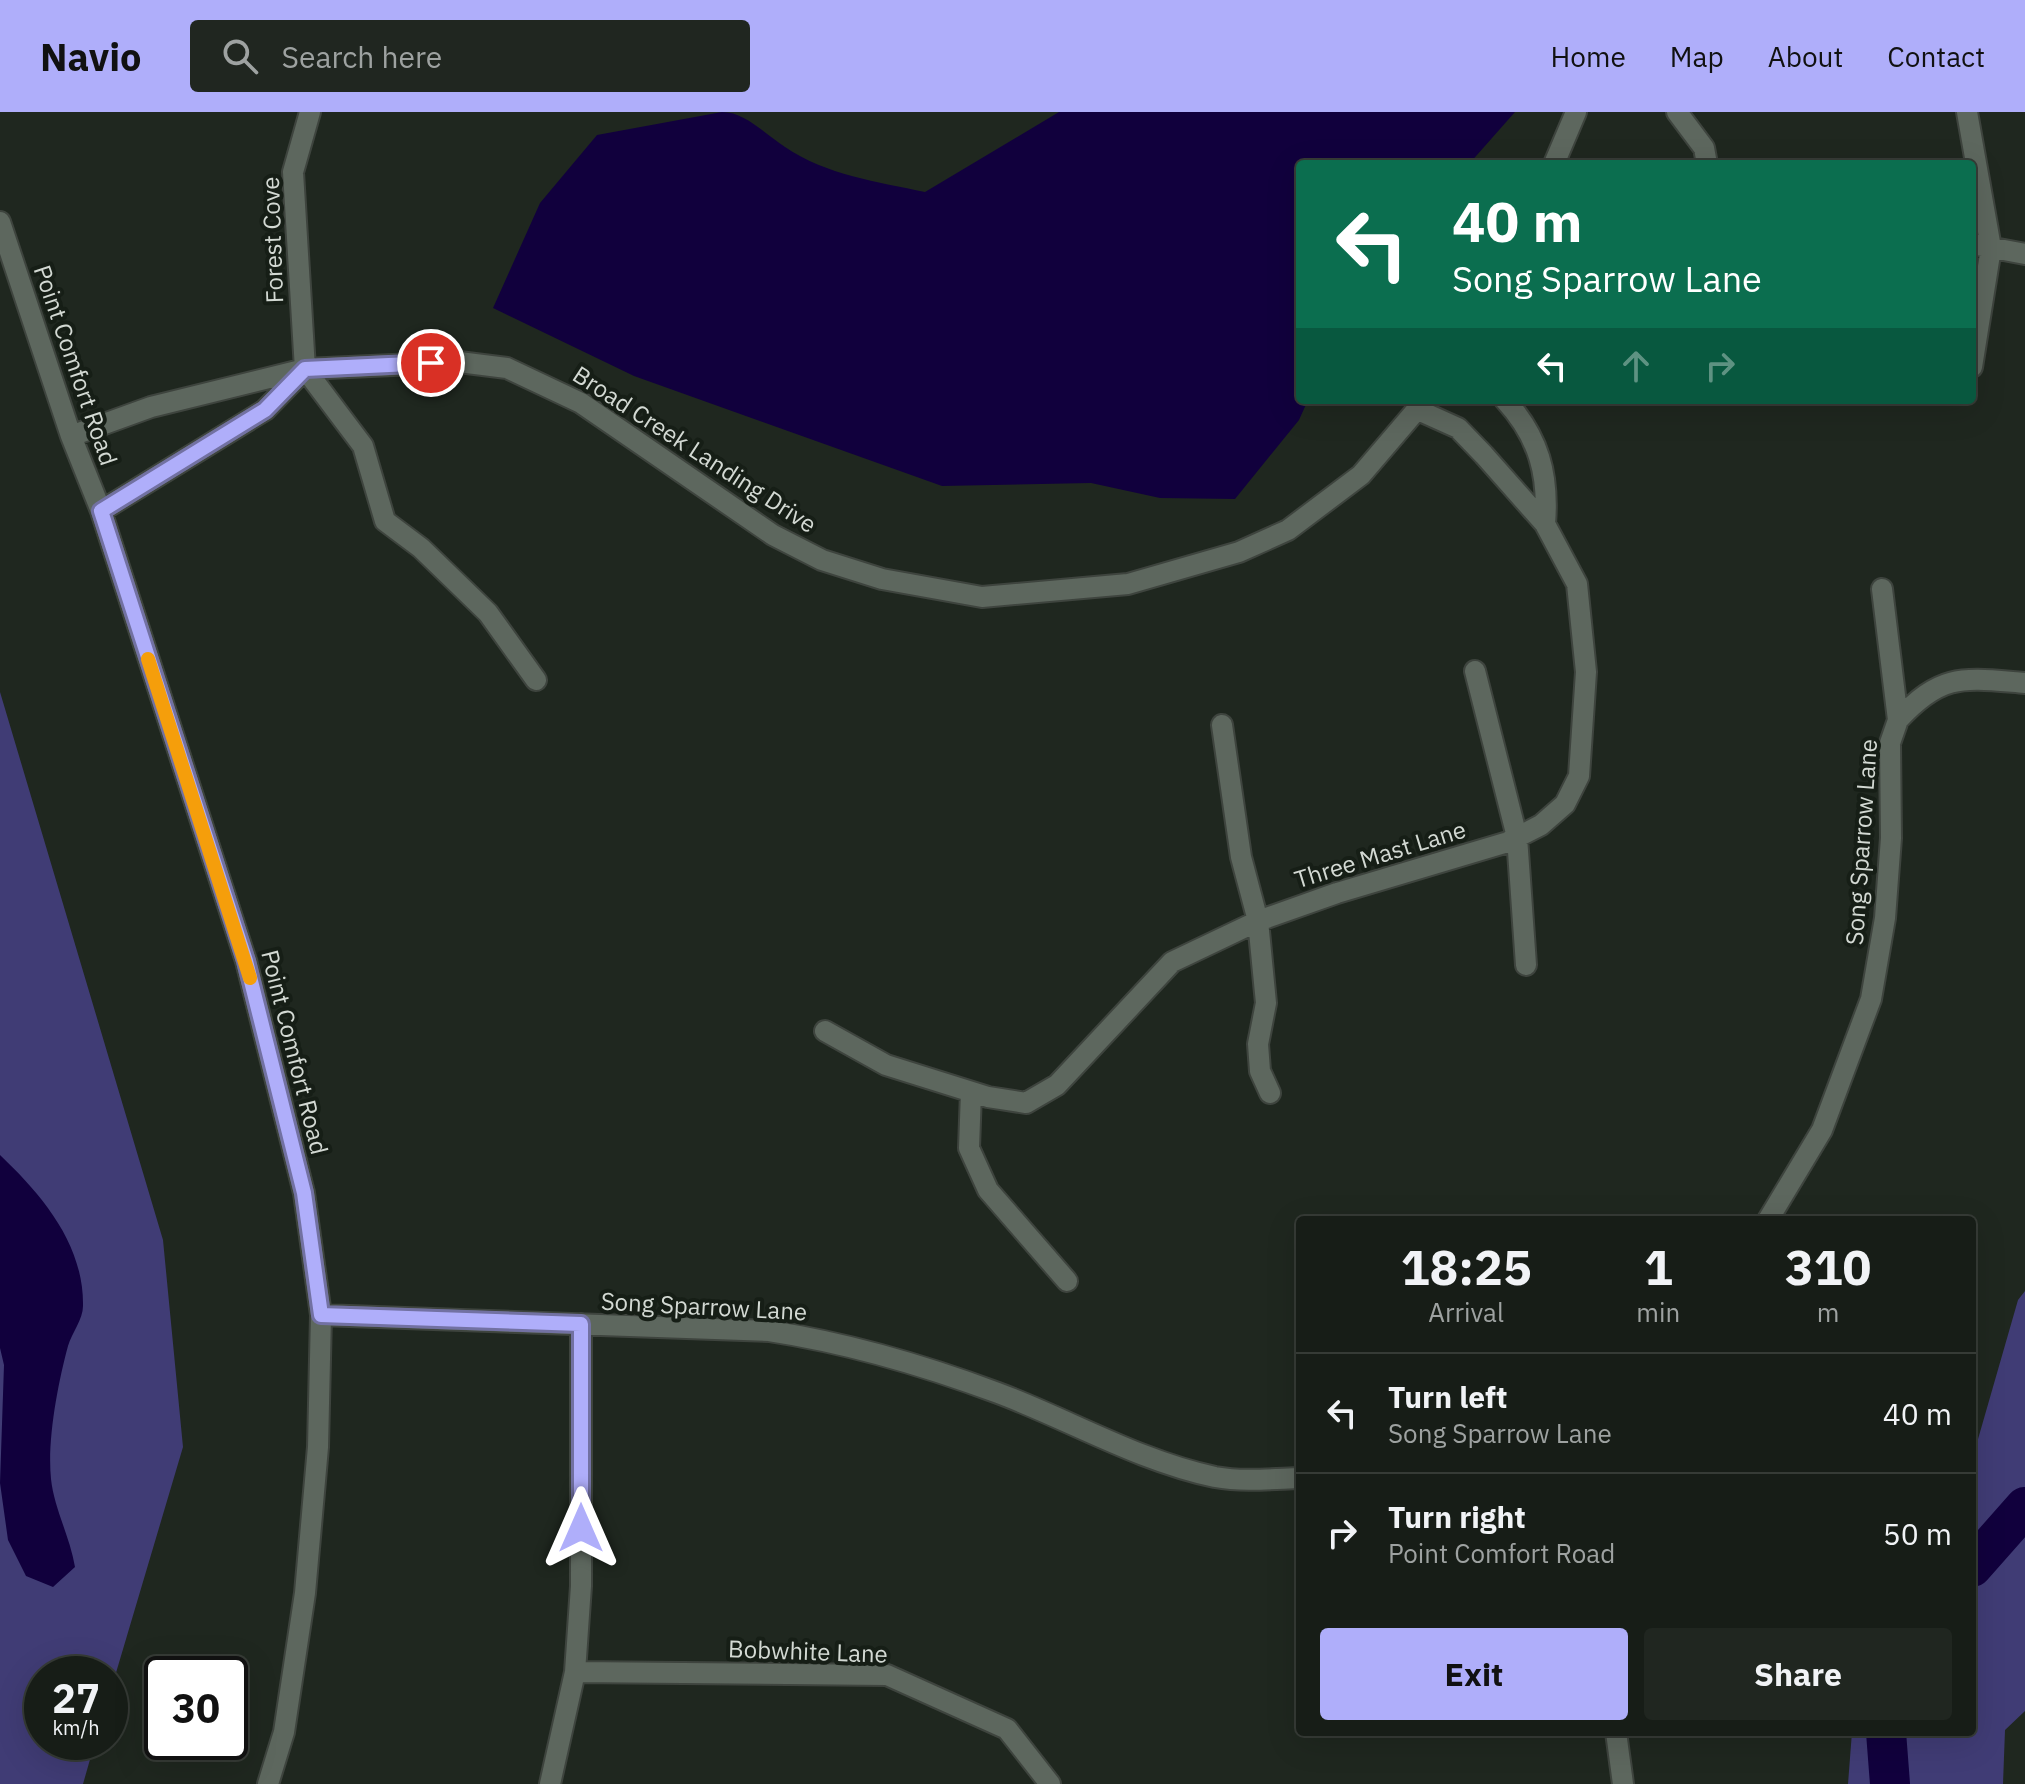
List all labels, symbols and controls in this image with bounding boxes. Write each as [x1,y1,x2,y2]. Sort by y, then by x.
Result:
search box [190,20,750,92]
text: Navio [40,32,142,81]
icon: search [218,34,262,78]
text: Search here [282,37,442,76]
text: Home [1550,38,1626,75]
text: Map [1670,38,1724,75]
text: About [1768,38,1843,75]
text: Contact [1887,38,1985,75]
street label: Forest Cove [254,176,290,304]
text: 40 m [1452,185,1582,257]
icon: left [1320,192,1424,296]
text: Song Sparrow Lane [1452,255,1762,302]
street label: Point Comfort Road [27,261,125,469]
pin [397,329,465,397]
icon: arrive [409,341,453,385]
icon: left [1530,344,1574,388]
icon: ahead [1614,344,1658,388]
icon: right [1698,344,1742,388]
street label: Broad Creek Landing Drive [567,358,823,540]
street label: Song Sparrow Lane [1838,738,1884,946]
street label: Three Mast Lane [1290,813,1470,895]
street label: Point Comfort Road [254,946,336,1158]
text: 18:25 [1401,1236,1532,1298]
text: 1 [1644,1236,1673,1298]
text: 310 [1785,1236,1871,1298]
street label: Song Sparrow Lane [600,1285,808,1327]
text: Arrival [1428,1295,1504,1329]
text: min [1636,1295,1680,1329]
text: m [1817,1295,1839,1329]
text: Turn left [1388,1377,1507,1416]
icon: left [1320,1391,1364,1435]
text: 40 m [1883,1394,1952,1433]
text: Song Sparrow Lane [1388,1416,1612,1450]
position arrow [539,1486,623,1570]
text: Turn right [1388,1497,1526,1536]
icon: right [1320,1511,1364,1555]
text: 50 m [1883,1514,1952,1553]
text: Point Comfort Road [1388,1536,1615,1570]
button: Exit [1320,1628,1628,1720]
button: Share [1644,1628,1952,1720]
street label: Bobwhite Lane [728,1632,888,1670]
speed limit sign: 30 [144,1656,248,1760]
text: 27 [52,1672,100,1724]
text: km/h [52,1714,100,1741]

